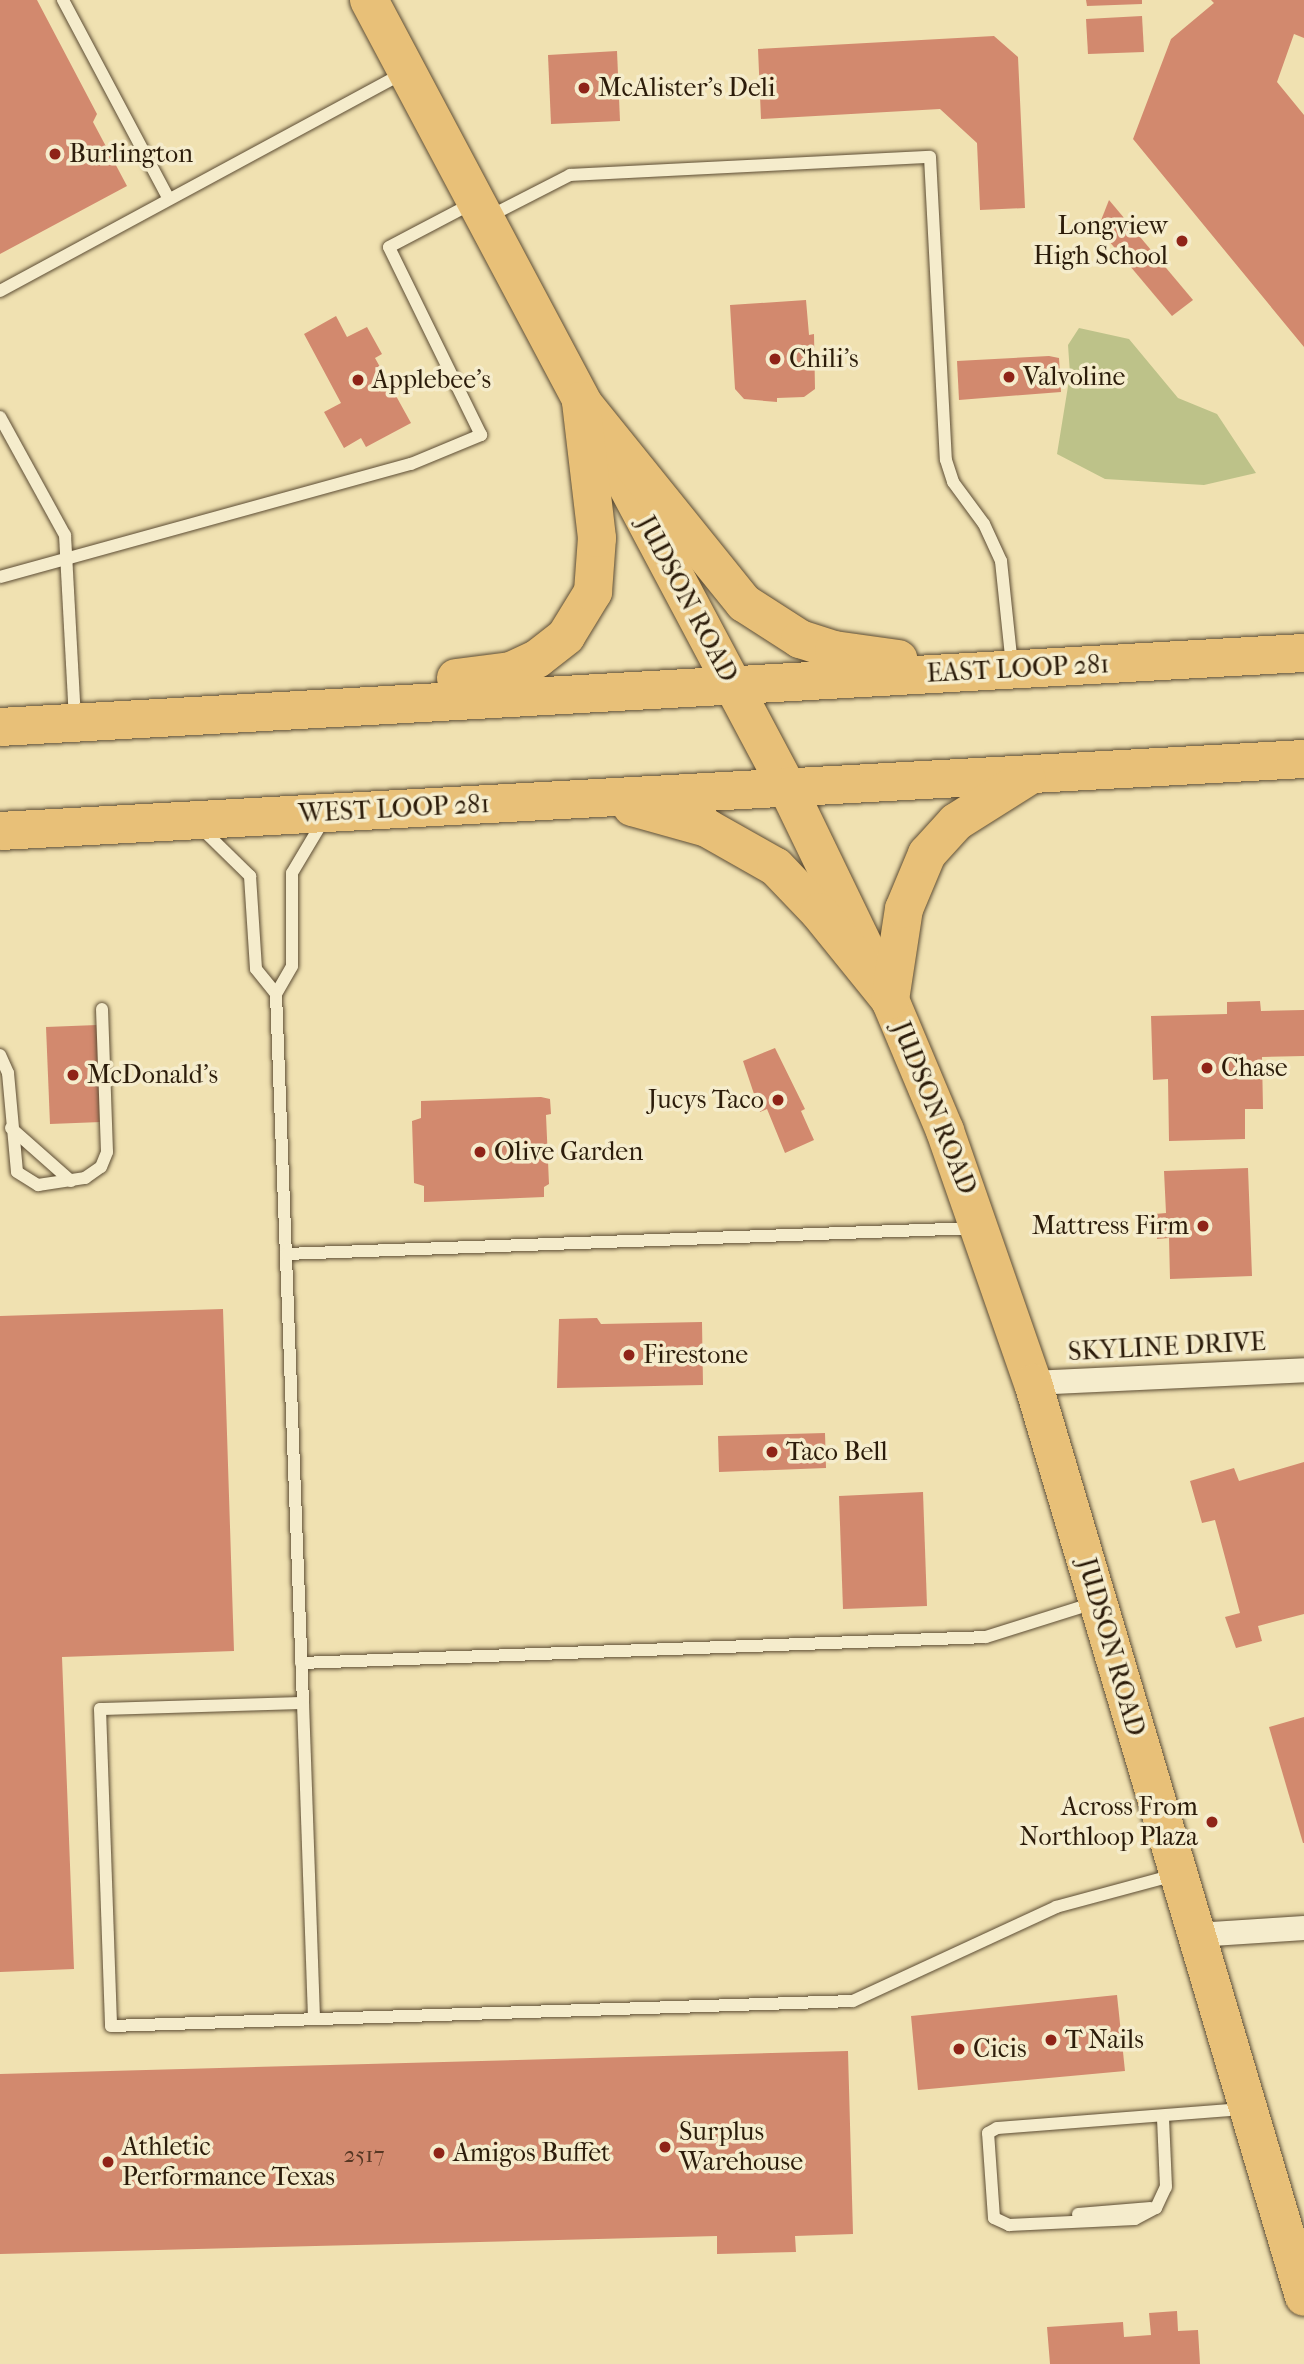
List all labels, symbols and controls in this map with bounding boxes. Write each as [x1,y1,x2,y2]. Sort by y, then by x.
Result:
place label: McAlister's Deli [598,72,776,104]
marker: McAlister's Deli [576,80,592,96]
place label: Burlington [69,138,193,170]
marker: Burlington [47,146,63,162]
place label: Longview High School [1033,210,1168,272]
marker: Longview High School [1174,233,1190,249]
place label: Chili's [789,343,859,375]
marker: Chili's [767,351,783,367]
place label: Valvoline [1023,361,1125,393]
place label: Applebee's [372,364,491,396]
marker: Valvoline [1001,369,1017,385]
marker: Applebee's [350,372,366,388]
street label: JUDSON ROAD [630,511,744,687]
street label: EAST LOOP 281 [926,649,1110,689]
street label: WEST LOOP 281 [298,788,490,830]
street label: JUDSON ROAD [885,1017,983,1199]
place label: Chase [1221,1052,1288,1084]
place label: McDonald's [87,1059,218,1091]
marker: Chase [1199,1060,1215,1076]
marker: McDonald's [65,1067,81,1083]
place label: Jucys Taco [648,1084,764,1116]
marker: Jucys Taco [770,1092,786,1108]
place label: Olive Garden [494,1136,643,1168]
marker: Olive Garden [472,1144,488,1160]
place label: Mattress Firm [1032,1210,1189,1242]
marker: Mattress Firm [1195,1218,1211,1234]
street label: SKYLINE DRIVE [1067,1326,1267,1368]
place label: Firestone [643,1339,748,1371]
marker: Firestone [621,1347,637,1363]
place label: Taco Bell [786,1436,888,1468]
marker: Taco Bell [764,1444,780,1460]
street label: JUDSON ROAD [1071,1554,1151,1740]
place label: Across From Northloop Plaza [1019,1791,1198,1853]
marker: Across From Northloop Plaza [1204,1814,1220,1830]
place label: T Nails [1065,2024,1144,2056]
marker: T Nails [1043,2032,1059,2048]
place label: Cicis [973,2033,1027,2065]
marker: Cicis [951,2041,967,2057]
place label: Surplus Warehouse [679,2116,803,2178]
place label: Athletic Performance Texas [122,2131,335,2192]
place label: Amigos Buffet [453,2137,610,2169]
marker: Surplus Warehouse [657,2139,673,2155]
house number: 2517 [343,2141,385,2169]
marker: Amigos Buffet [431,2145,447,2161]
marker: Athletic Performance Texas [100,2154,116,2170]

